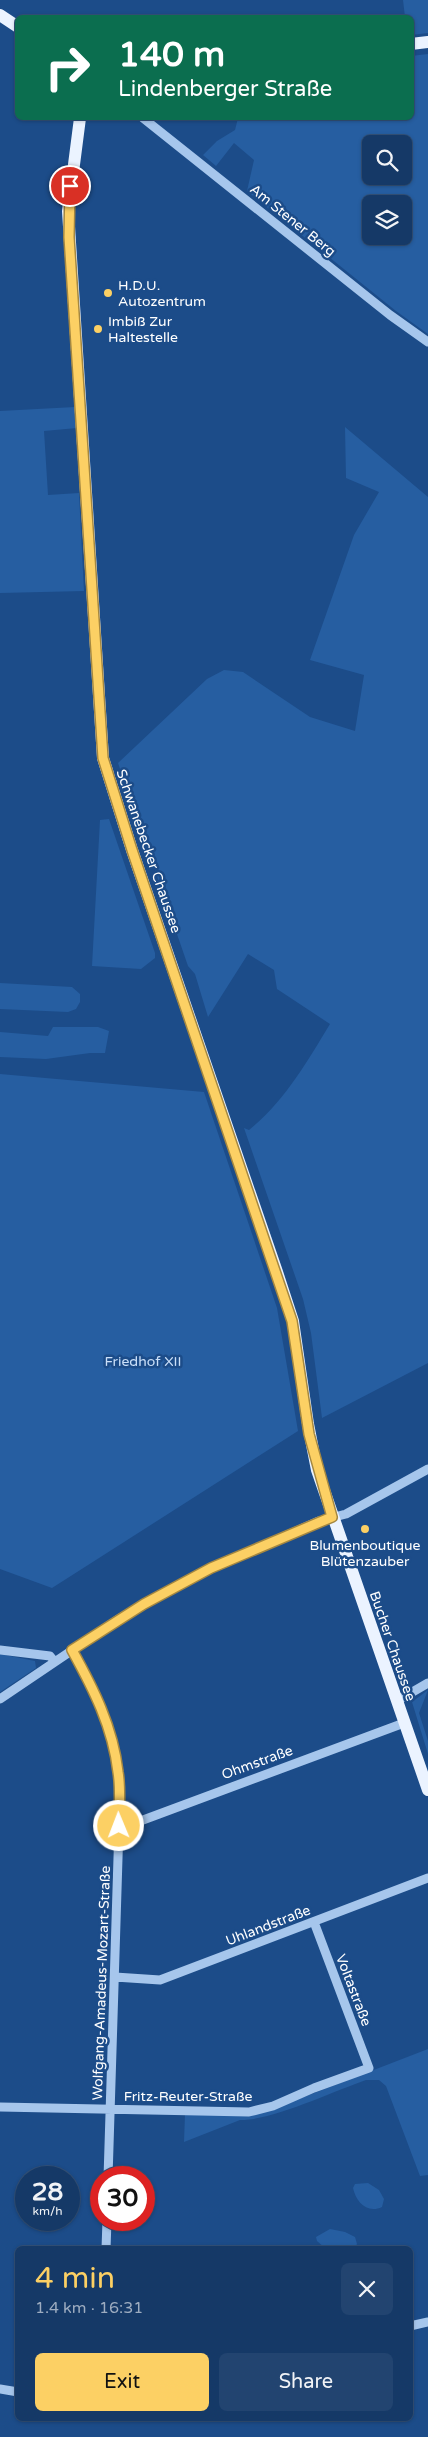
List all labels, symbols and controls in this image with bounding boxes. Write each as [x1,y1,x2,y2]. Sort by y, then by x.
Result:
text: 140 m [118,34,225,76]
icon: right [35,35,100,100]
text: Lindenberger Straße [118,76,332,102]
map controls [362,135,412,245]
button: search [362,135,412,185]
pin [49,165,91,207]
icon: arrive [56,172,84,200]
street label: Am Stener Berg [246,181,339,260]
button: layers [362,195,412,245]
place label: H.D.U. Autozentrum [118,277,206,310]
marker: H.D.U. Autozentrum [102,287,114,299]
place label: Imbiß Zur Haltestelle [108,313,178,346]
marker: Imbiß Zur Haltestelle [92,323,104,335]
street label: Schwanebecker Chaussee [112,767,185,935]
park label: Friedhof XII [104,1353,182,1370]
marker: Blumenboutique Blütenzauber [359,1523,371,1535]
place label: Blumenboutique Blütenzauber [310,1537,421,1570]
street label: Bucher Chaussee [366,1589,419,1703]
street label: Ohmstraße [219,1742,295,1783]
position arrow [92,1799,144,1851]
street label: Wolfgang-Amadeus-Mozart-Straße [89,1865,114,2101]
street label: Uhlandstraße [223,1901,313,1949]
street label: Voltastraße [332,1952,375,2029]
street label: Fritz-Reuter-Straße [124,2088,252,2105]
speed limit sign: 30 [90,2166,155,2231]
text: 28 [32,2177,63,2207]
text: km/h [32,2204,63,2218]
text: 4 min [35,2260,115,2297]
button: close [341,2263,393,2315]
text: 1.4 km · 16:31 [35,2298,143,2318]
button: Exit [35,2353,209,2411]
button: Share [219,2353,393,2411]

